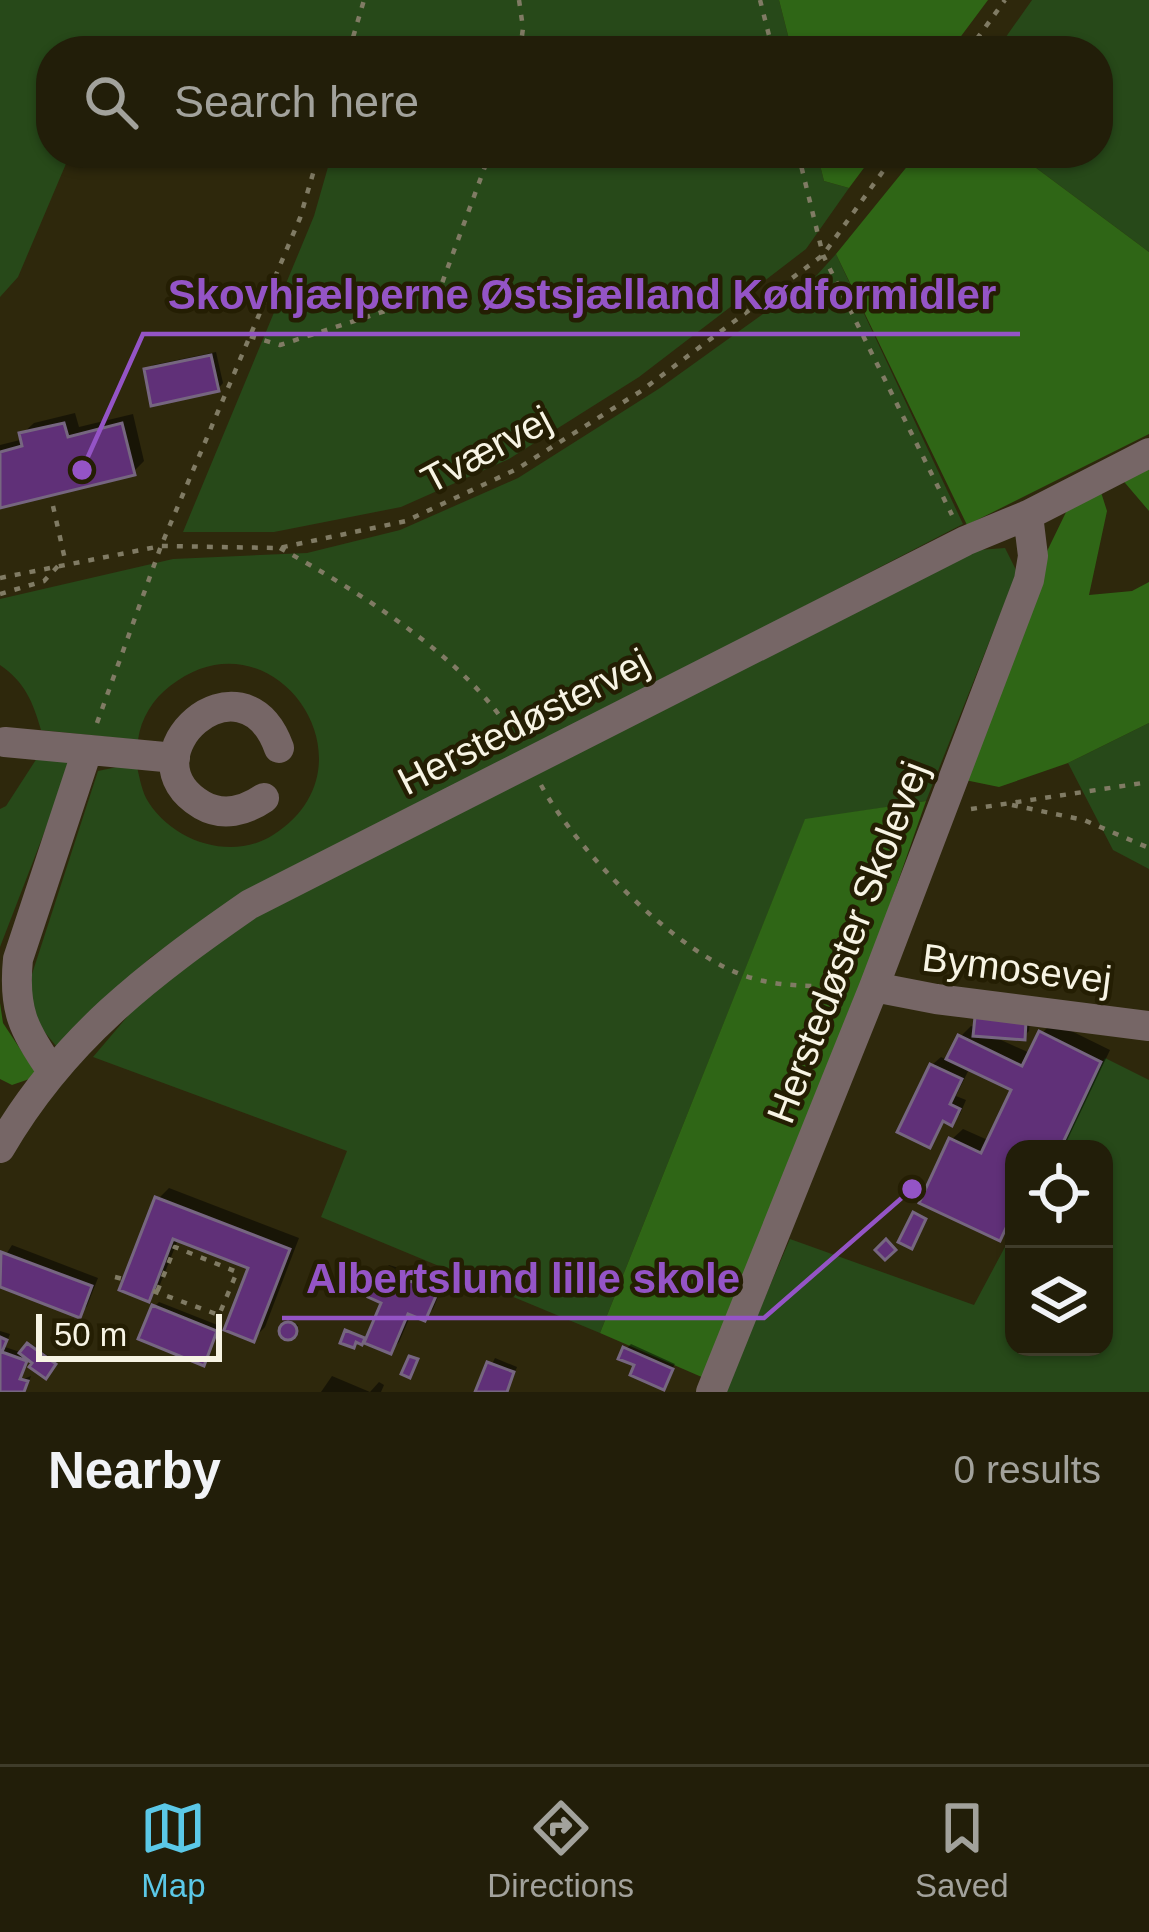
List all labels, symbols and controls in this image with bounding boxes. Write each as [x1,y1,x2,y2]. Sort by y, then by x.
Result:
search box [36,36,1113,168]
icon: search [78,69,144,135]
text: Search here [174,76,419,127]
callout: Skovhjælperne Østsjælland Kødformidler [143,256,1020,334]
text: Skovhjælperne Østsjælland Kødformidler [168,271,996,318]
street label: Tværvej [414,397,559,501]
street label: Herstedøstervej [391,640,656,803]
street label: Herstedøster Skolevej [759,755,936,1129]
street label: Bymosevej [920,936,1114,1001]
map controls [1005,1140,1113,1356]
button: locate [1005,1140,1113,1248]
callout: Albertslund lille skole [282,1240,764,1318]
button: layers [1005,1248,1113,1356]
text: Albertslund lille skole [306,1255,740,1302]
scale bar [36,1308,222,1361]
text: 50 m [54,1316,127,1353]
text: Nearby [48,1442,221,1499]
text: 0 results [954,1448,1101,1491]
tab: Map [140,1795,206,1905]
tab: Directions [487,1795,634,1905]
tab: Saved [915,1795,1009,1905]

